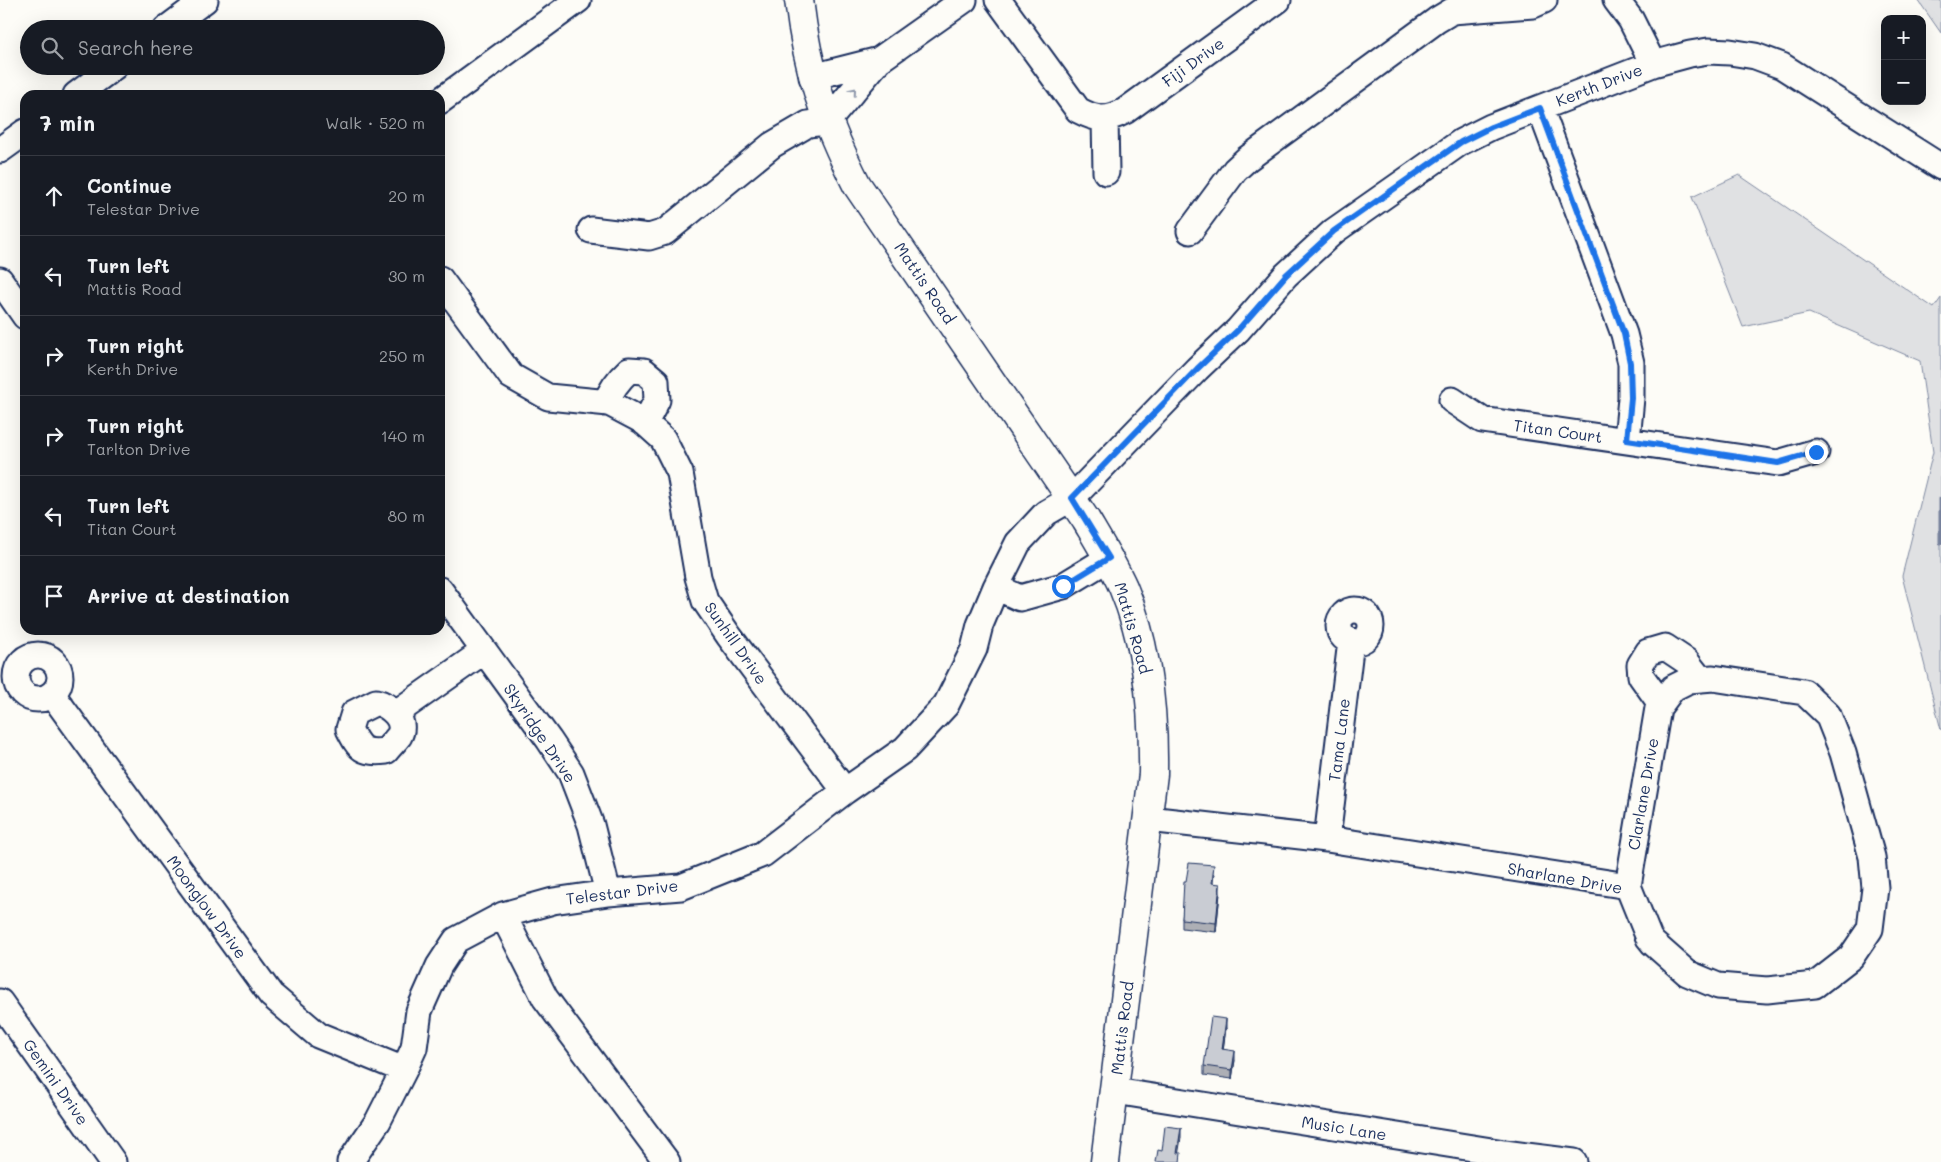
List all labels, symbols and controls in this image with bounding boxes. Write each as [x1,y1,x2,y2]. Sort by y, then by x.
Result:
map controls [1881,15,1926,105]
button: + [1881,15,1926,60]
search box [20,20,445,75]
street label: Fiji Drive [1158,32,1228,91]
icon: search [38,34,66,62]
text: Search here [78,35,194,60]
street label: Kerth Drive [1553,58,1645,111]
button: − [1881,60,1926,105]
one-way arrow [848,87,857,96]
text: 7 min [40,109,95,136]
text: Walk · 520 m [325,112,425,133]
text: Continue [87,173,172,198]
icon: ahead [40,182,68,210]
text: 20 m [388,185,425,206]
text: Telestar Drive [87,198,200,219]
street label: Mattis Road [890,238,961,328]
text: Turn left [87,253,170,278]
icon: left [40,262,68,290]
text: 30 m [388,265,425,286]
text: Mattis Road [87,278,181,299]
text: Turn right [87,333,184,358]
icon: right [40,342,68,370]
text: 250 m [379,345,425,366]
text: Kerth Drive [87,358,178,379]
text: Turn right [87,413,184,438]
street label: Titan Court [1512,414,1604,447]
icon: right [40,422,68,450]
text: 140 m [381,425,425,446]
text: Tarlton Drive [87,438,191,459]
route end [1805,441,1828,464]
text: Turn left [87,493,170,518]
icon: left [40,502,68,530]
text: 80 m [388,505,425,526]
text: Titan Court [87,518,177,539]
route start [1052,575,1075,598]
street label: Mattis Road [1110,580,1157,676]
icon: arrive [40,582,68,610]
text: Arrive at destination [87,583,290,608]
street label: Sunhill Drive [700,597,773,688]
street label: Skyridge Drive [499,679,581,786]
street label: Tama Lane [1323,697,1354,783]
street label: Clarlane Drive [1622,736,1663,852]
street label: Moonglow Drive [163,851,252,963]
street label: Sharlane Drive [1506,857,1624,898]
street label: Telestar Drive [565,874,679,909]
street label: Mattis Road [1105,980,1138,1076]
street label: Gemini Drive [19,1034,94,1129]
street label: Music Lane [1300,1110,1388,1145]

